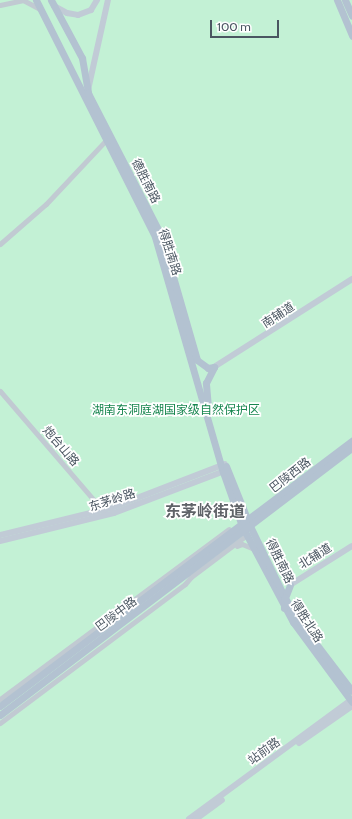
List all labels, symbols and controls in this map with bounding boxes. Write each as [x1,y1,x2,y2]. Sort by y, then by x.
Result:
scale bar [212,12,281,38]
text: 100 m [217,19,251,34]
street label: 德胜南路 [129,156,163,206]
street label: 得胜南路 [156,227,184,277]
street label: 南辅道 [259,299,297,331]
park label: 湖南东洞庭湖国家级自然保护区 [92,403,260,417]
street label: 炮台山路 [40,423,82,469]
street label: 巴陵西路 [267,455,313,495]
street label: 东茅岭路 [87,486,137,514]
district label: 东茅岭街道 [165,502,245,522]
street label: 得胜南路 [263,536,297,586]
street label: 北辅道 [296,540,334,572]
street label: 巴陵中路 [92,594,140,634]
street label: 得胜北路 [288,597,326,645]
street label: 站前路 [245,735,283,767]

